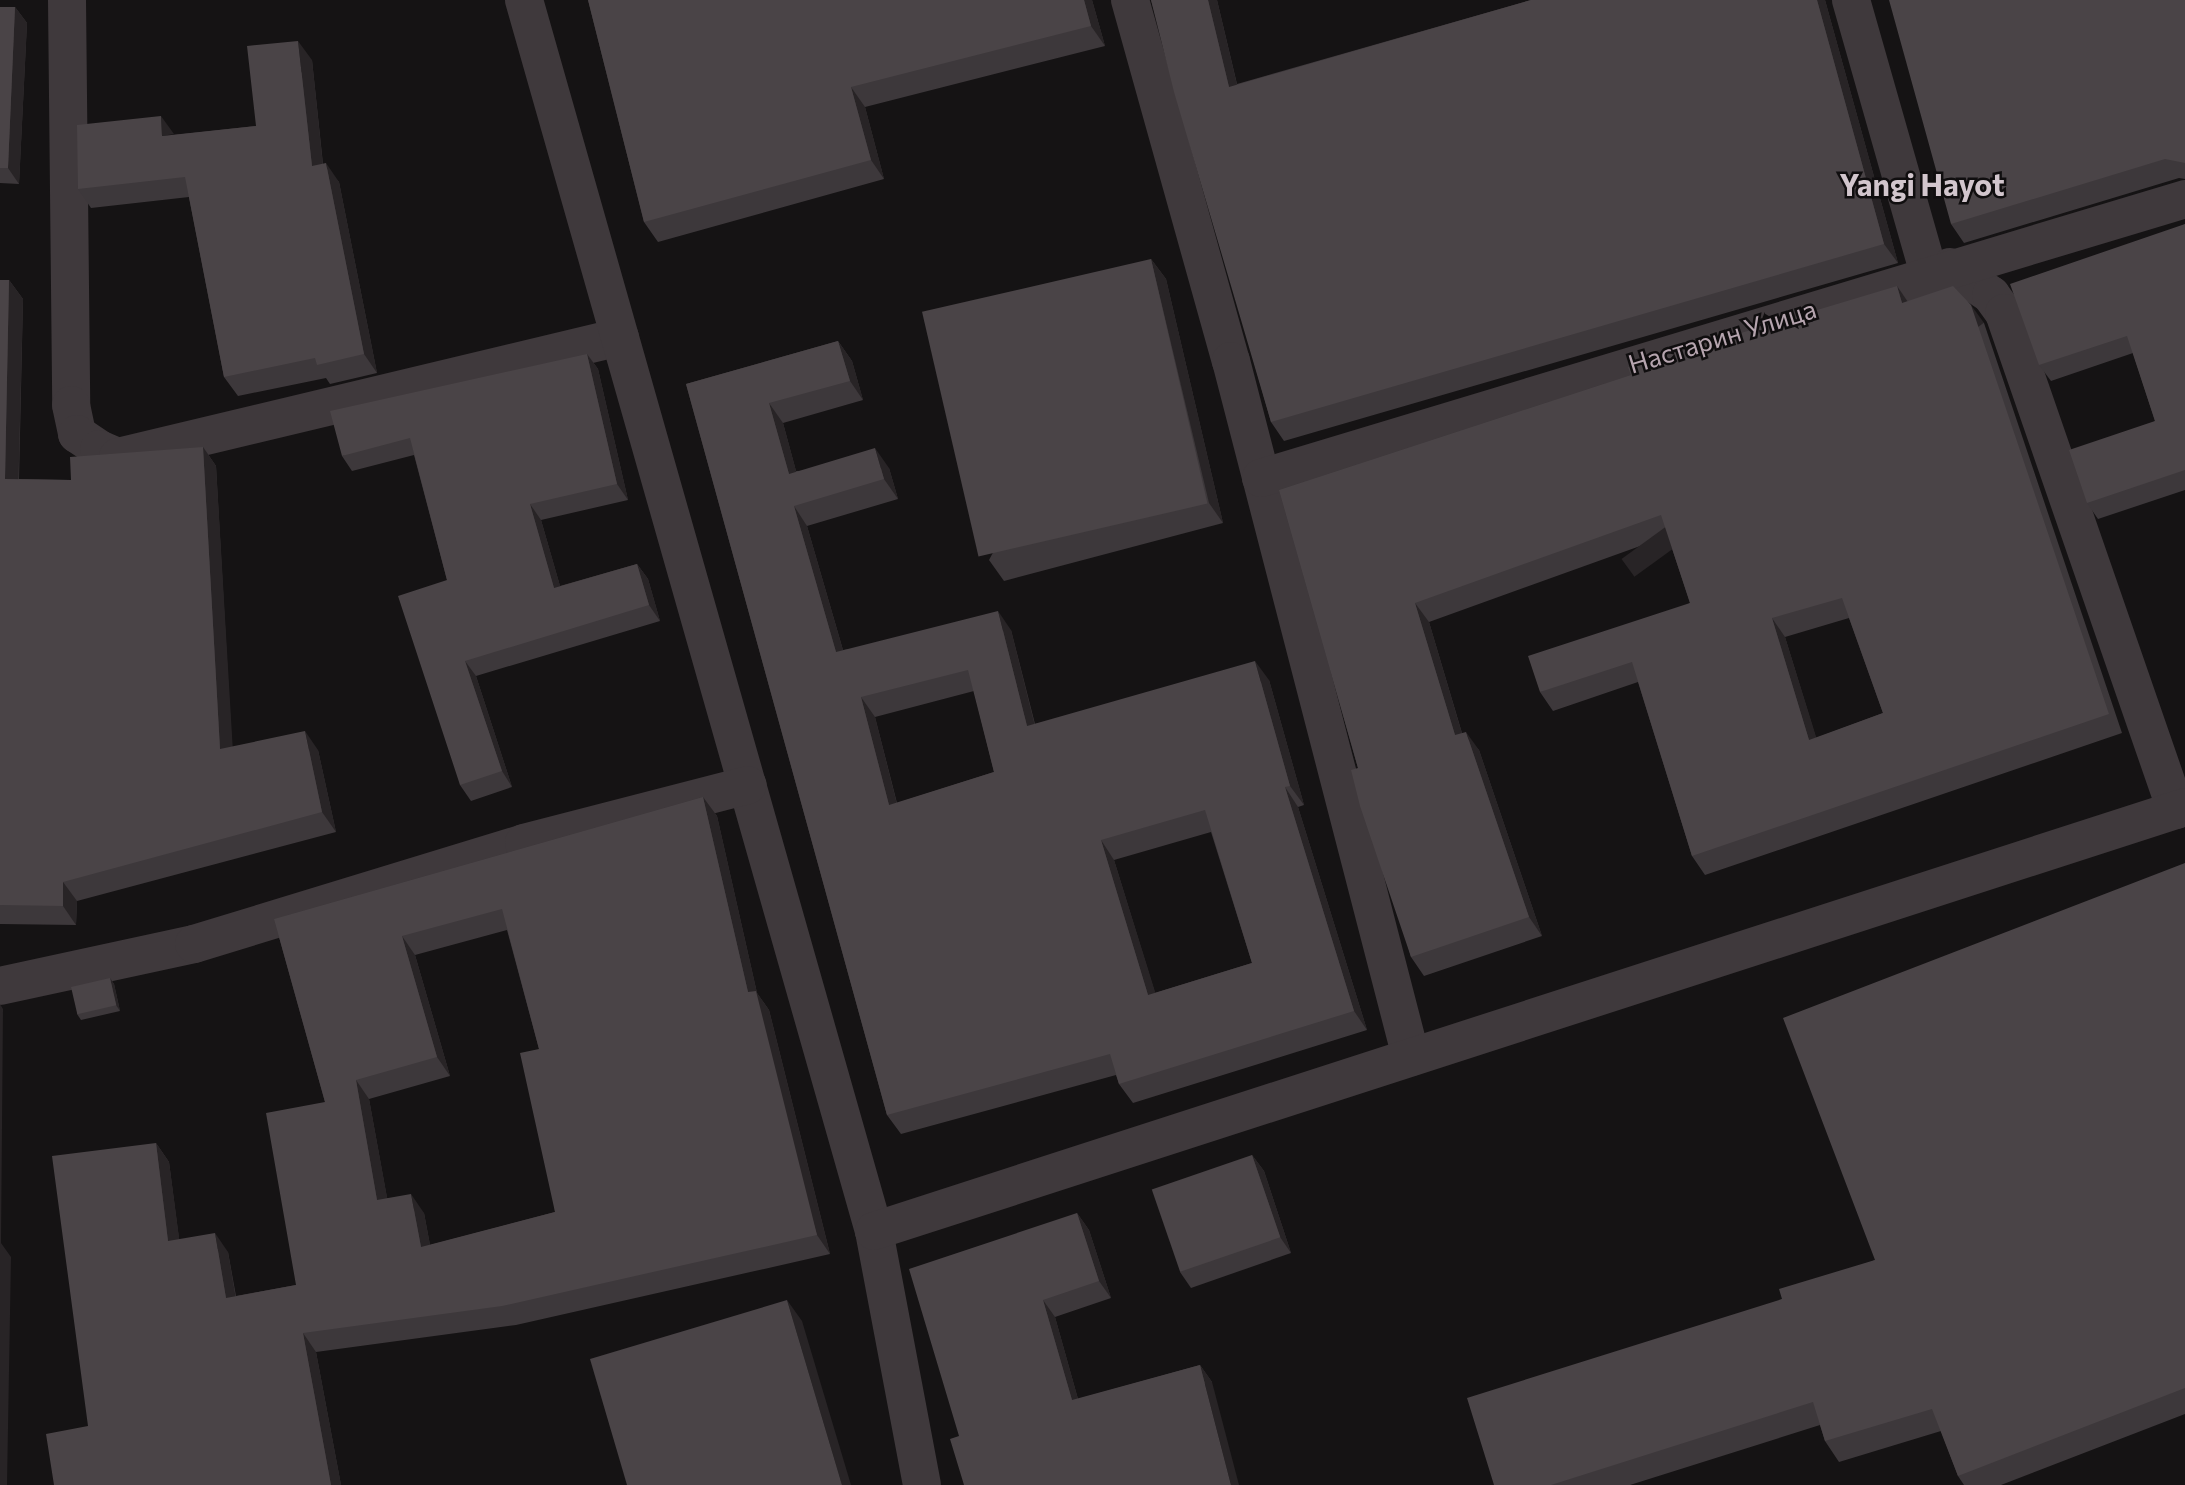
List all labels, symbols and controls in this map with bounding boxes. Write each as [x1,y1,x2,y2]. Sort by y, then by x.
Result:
district label: Yangi Hayot [1839,166,2005,202]
street label: Настарин Улица [1624,293,1820,379]

